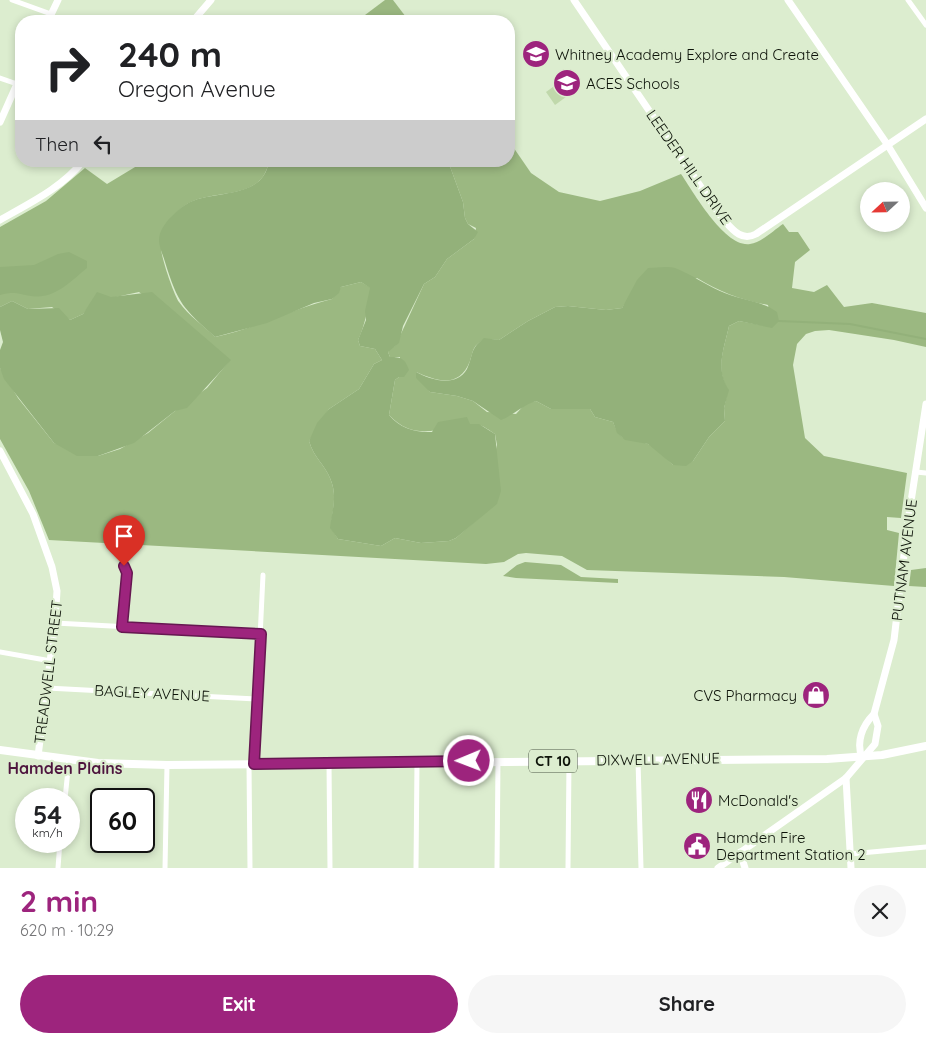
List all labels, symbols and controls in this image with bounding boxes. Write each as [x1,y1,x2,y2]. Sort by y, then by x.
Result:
text: 240 m [118,32,222,76]
icon: right [35,35,100,100]
school or university icon: Whitney Academy Explore and Create [521,39,551,69]
place label: Whitney Academy Explore and Create [555,45,819,64]
school or university icon: ACES Schools [552,68,582,98]
place label: ACES Schools [586,74,680,93]
text: Oregon Avenue [118,75,276,103]
street label: LEEDER HILL DRIVE [642,106,736,228]
icon: left [89,130,117,158]
text: Then [35,132,79,156]
north arrow [860,182,910,232]
map controls [860,182,910,232]
street label: PUTNAM AVENUE [887,498,921,622]
pin [103,515,145,566]
icon: arrive [110,522,138,550]
street label: TREADWELL STREET [30,599,66,745]
street label: BAGLEY AVENUE [94,680,210,706]
shop icon: CVS Pharmacy [801,680,831,710]
place label: CVS Pharmacy [693,686,797,705]
position arrow [442,734,494,786]
street label: DIXWELL AVENUE [596,748,720,770]
road number: CT 10 [529,749,577,772]
district label: Hamden Plains [8,758,123,778]
restaurant icon: McDonald's [684,785,714,815]
speed limit sign: 60 [90,788,155,853]
place label: McDonald's [718,791,798,810]
text: 54 [33,799,62,830]
text: km/h [32,825,63,840]
place label: Hamden Fire Department Station 2 [716,828,865,864]
public building icon: Hamden Fire Department Station 2 [682,831,712,861]
text: 2 min [20,882,98,920]
button: close [854,885,906,937]
text: 620 m · 10:29 [20,920,114,940]
button: Exit [20,975,458,1033]
button: Share [468,975,906,1033]

